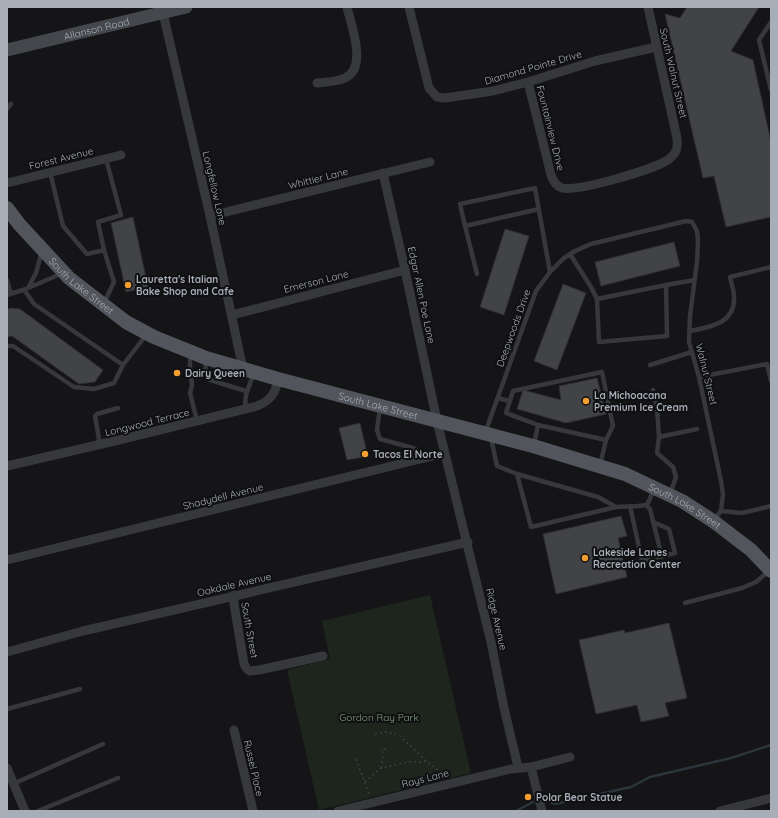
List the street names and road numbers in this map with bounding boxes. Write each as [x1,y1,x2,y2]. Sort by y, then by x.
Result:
street label: Allanson Road [62,15,131,43]
street label: South Walnut Street [657,27,690,120]
street label: Diamond Pointe Drive [483,47,584,88]
street label: Fountainview Drive [534,84,568,173]
street label: Forest Avenue [28,144,95,173]
street label: Longfellow Lane [200,150,229,227]
street label: Whittier Lane [287,165,350,192]
street label: Edgar Allen Poe Lane [405,245,438,345]
street label: South Lake Street [46,255,117,318]
street label: Emerson Lane [282,267,350,296]
street label: Deepwoods Drive [493,287,534,369]
street label: Walnut Street [693,342,721,407]
street label: South Lake Street [337,389,420,423]
street label: Longwood Terrace [103,406,191,439]
street label: Shadydell Avenue [182,480,265,513]
street label: South Lake Street [646,480,724,532]
street label: Oakdale Avenue [196,570,273,599]
street label: Ridge Avenue [483,587,510,652]
street label: South Street [238,601,261,660]
street label: Russel Place [241,739,266,798]
street label: Rays Lane [400,766,451,791]

